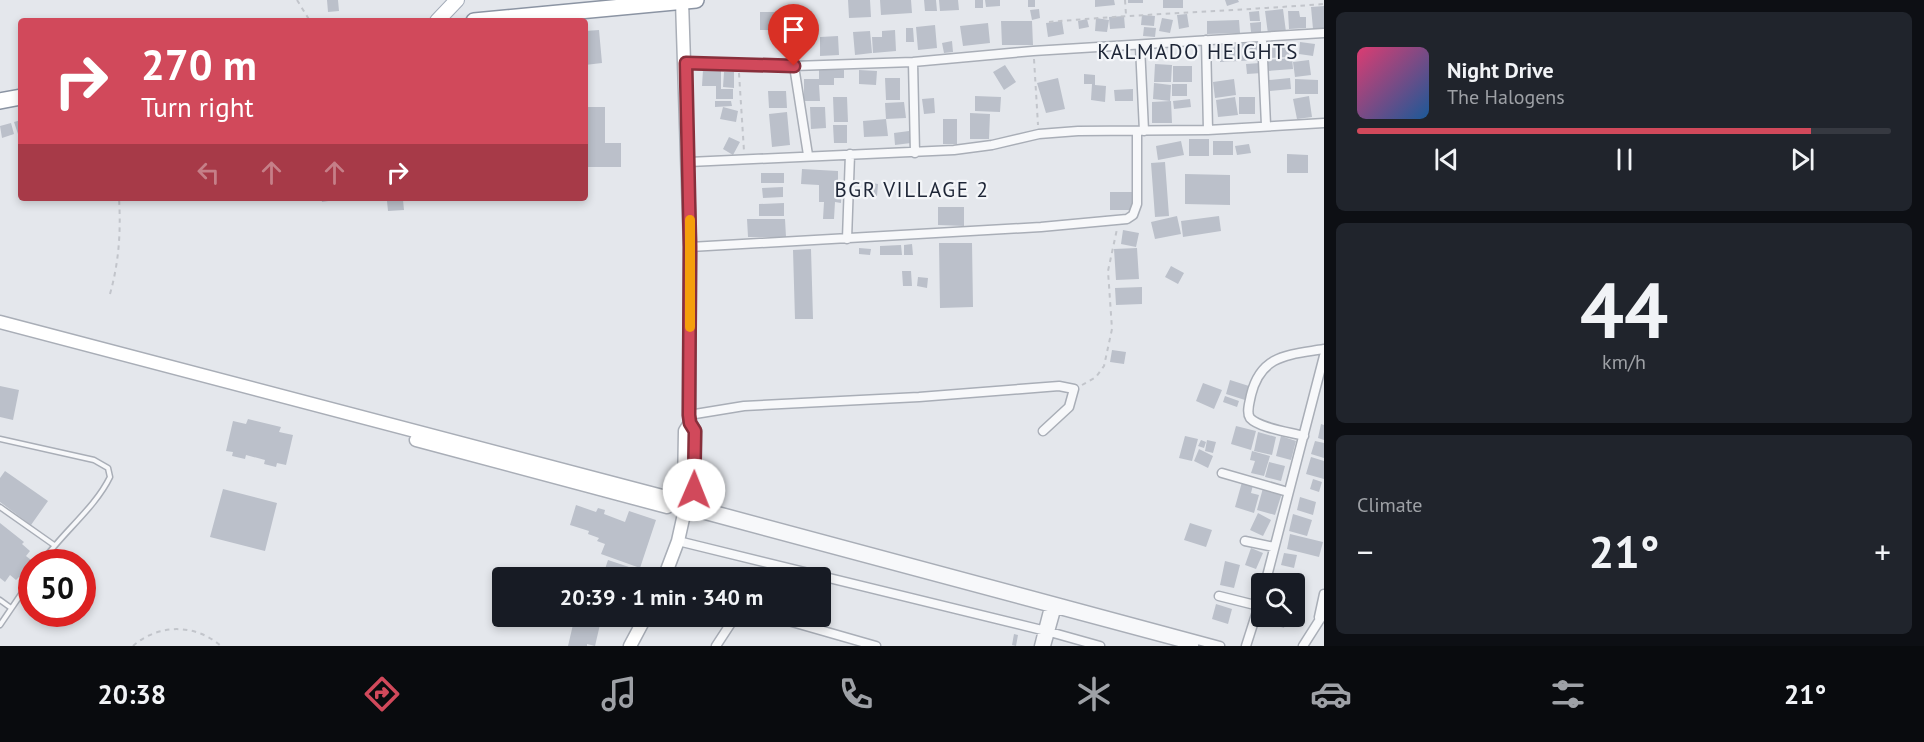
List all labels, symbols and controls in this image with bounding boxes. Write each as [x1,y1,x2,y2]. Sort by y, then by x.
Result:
pin [768,4,819,66]
icon: arrive [777,13,810,46]
text: 270 m [141,37,257,92]
district label: KALMADO HEIGHTS [1097,38,1299,65]
icon: right [42,42,120,120]
text: Night Drive [1447,56,1554,84]
text: The Halogens [1447,84,1565,110]
text: Turn right [141,90,254,124]
icon: previous [1430,143,1463,176]
icon: pause [1608,143,1641,176]
icon: next [1786,143,1819,176]
icon: left [192,156,225,189]
icon: ahead [255,156,288,189]
icon: ahead [318,156,351,189]
icon: right [381,156,414,189]
district label: BGR VILLAGE 2 [835,176,989,203]
text: 44 [1580,259,1668,360]
text: km/h [1602,349,1646,375]
position arrow [662,458,726,522]
text: Climate [1357,492,1423,518]
text: 21° [1589,522,1659,580]
text: − [1357,530,1374,573]
text: + [1874,530,1891,573]
speed limit sign: 50 [18,549,96,627]
map controls [1251,573,1305,627]
button: search [1251,573,1305,627]
text: 20:39 · 1 min · 340 m [560,583,763,611]
icon: directions [361,673,403,715]
icon: music [598,673,640,715]
icon: phone [835,673,877,715]
icon: climate [1073,673,1115,715]
icon: car [1310,673,1352,715]
icon: filters [1547,673,1589,715]
text: 20:38 [98,677,166,711]
text: 21° [1784,677,1826,711]

